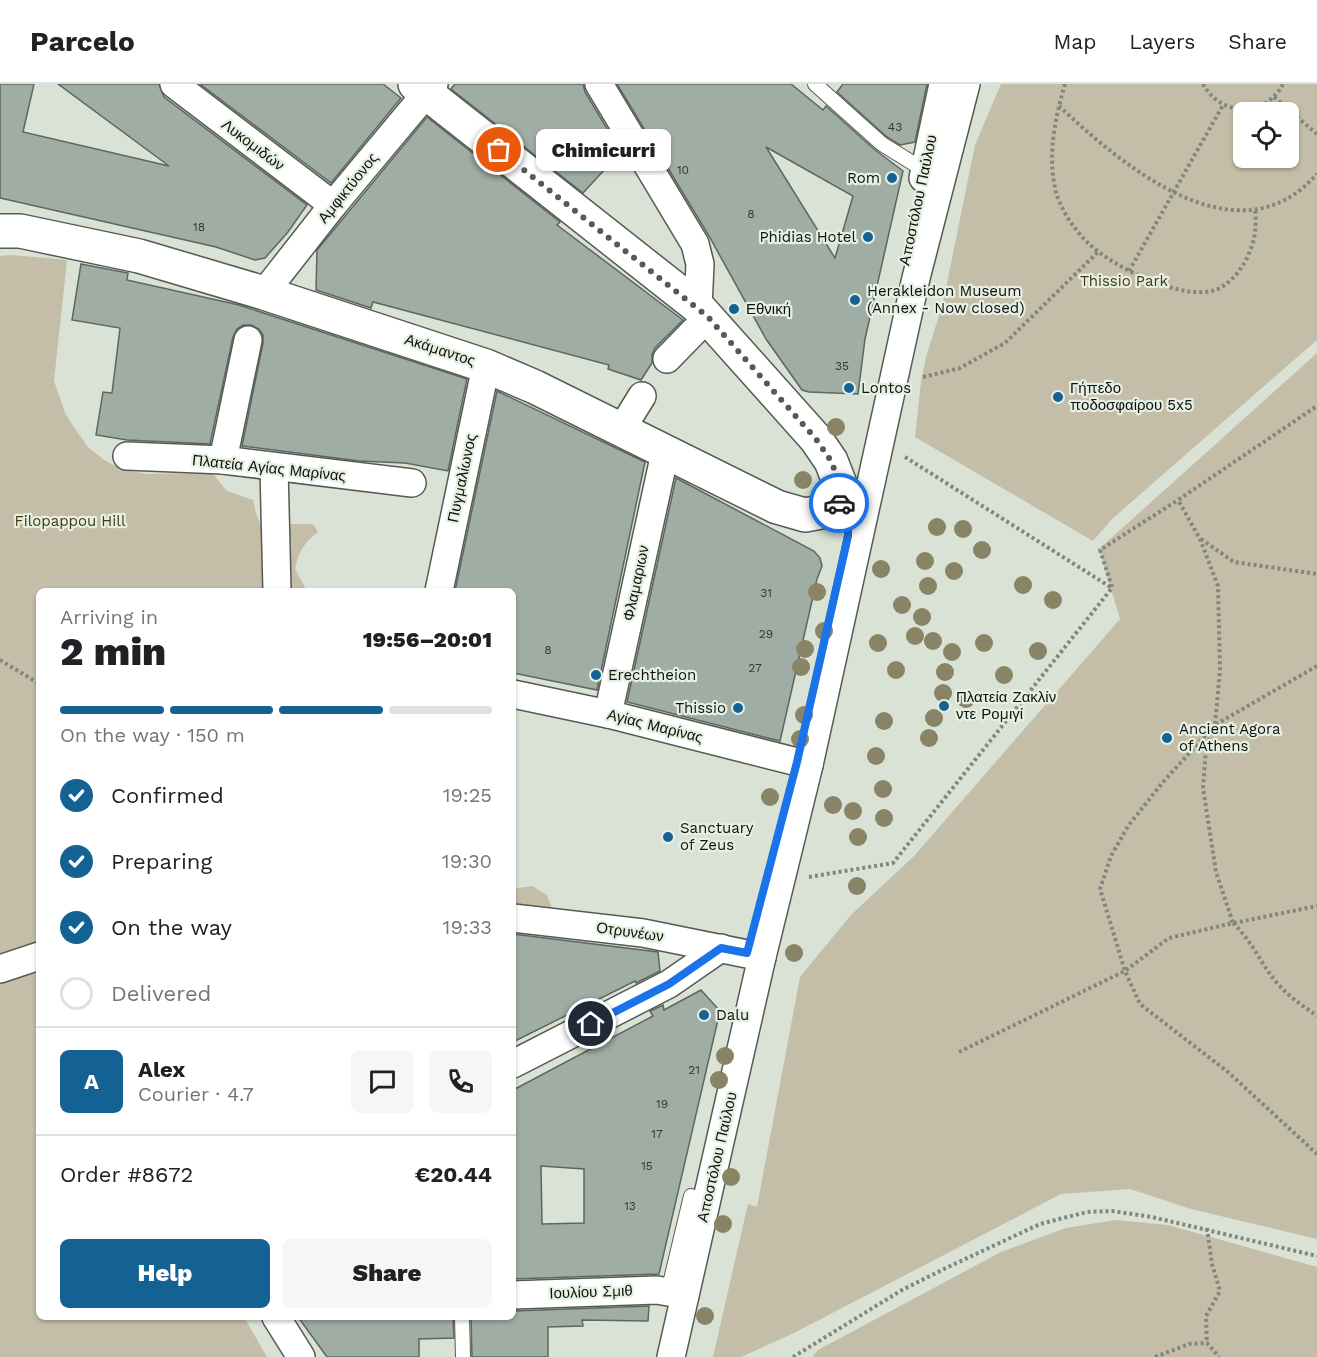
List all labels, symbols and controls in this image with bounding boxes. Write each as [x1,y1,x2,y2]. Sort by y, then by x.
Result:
text: Parcelo [30,25,135,58]
text: Map [1053,29,1096,54]
text: Layers [1129,29,1195,54]
text: Share [1228,29,1287,54]
map controls [1233,102,1299,168]
button: locate [1233,102,1299,168]
street label: Λυκομιδών [218,116,288,174]
house number: 43 [888,120,902,134]
pin [473,124,524,175]
callout: Chimicurri [535,129,670,171]
icon: bag [482,133,515,166]
street label: Αποστόλου Παύλου [895,133,941,267]
text: Chimicurri [552,138,655,162]
street label: Αμφικτύονος [314,149,382,227]
house number: 10 [677,163,689,177]
place label: Rom [847,169,880,187]
marker: Rom [885,171,899,185]
house number: 8 [747,207,755,221]
house number: 18 [193,220,205,234]
place label: Phidias Hotel [759,228,856,246]
marker: Phidias Hotel [861,230,875,244]
park label: Thissio Park [1080,272,1169,290]
place label: Herakleidon Museum (Annex - Now closed) [867,282,1025,317]
marker: Herakleidon Museum (Annex - Now closed) [848,293,862,307]
place label: Εθνική [746,300,791,318]
marker: Εθνική [727,302,741,316]
street label: Ακάμαντος [403,330,477,370]
house number: 35 [835,359,849,373]
place label: Lontos [861,379,911,397]
place label: Γήπεδο ποδοσφαίρου 5x5 [1070,379,1193,414]
marker: Lontos [842,381,856,395]
marker: Γήπεδο ποδοσφαίρου 5x5 [1051,390,1065,404]
street label: Πυγμαλίωνος [444,432,480,524]
street label: Πλατεία Αγίας Μαρίνας [191,451,347,485]
courier [809,473,869,533]
icon: car [823,487,856,520]
park label: Filopappou Hill [15,512,126,530]
street label: Φλαμαριων [619,543,653,623]
house number: 31 [760,586,772,600]
text: Arriving in [60,605,158,629]
text: 19:56–20:01 [363,627,492,652]
house number: 29 [759,627,773,641]
text: 2 min [60,629,166,674]
house number: 8 [544,643,552,657]
house number: 27 [748,661,762,675]
place label: Erechtheion [608,666,696,684]
marker: Erechtheion [589,668,603,682]
place label: Πλατεία Ζακλίν ντε Ρομιγί [956,688,1056,723]
place label: Thissio [675,699,726,717]
marker: Πλατεία Ζακλίν ντε Ρομιγί [937,699,951,713]
marker: Thissio [731,701,745,715]
street label: Αγίας Μαρίνας [605,705,705,747]
place label: Ancient Agora of Athens [1179,720,1281,755]
text: On the way · 150 m [60,723,245,747]
marker: Ancient Agora of Athens [1160,731,1174,745]
icon: check [60,779,93,812]
text: Confirmed [111,783,224,808]
text: 19:25 [443,783,492,807]
place label: Sanctuary of Zeus [680,819,754,854]
marker: Sanctuary of Zeus [661,830,675,844]
icon: check [60,845,93,878]
text: Preparing [111,849,212,874]
text: 19:30 [442,849,492,873]
icon: check [60,911,93,944]
text: On the way [111,915,232,940]
text: 19:33 [443,915,492,939]
street label: Οτρυνέων [595,918,665,946]
text: Delivered [111,981,211,1006]
pin [565,998,616,1049]
place label: Dalu [716,1006,749,1024]
icon: home [574,1007,607,1040]
marker: Dalu [697,1008,711,1022]
button: chat [351,1050,414,1113]
button: phone [429,1050,492,1113]
text: Alex [138,1057,185,1082]
house number: 21 [688,1063,700,1077]
text: A [84,1069,99,1094]
text: Courier · 4.7 [138,1082,254,1106]
street label: Αποστόλου Παύλου [693,1090,741,1224]
house number: 19 [656,1097,668,1111]
house number: 17 [651,1127,663,1141]
house number: 15 [641,1159,653,1173]
text: Order #8672 [60,1162,193,1187]
text: €20.44 [415,1162,492,1187]
house number: 13 [624,1199,636,1213]
button: Help [60,1239,270,1308]
button: Share [282,1239,492,1308]
street label: Ιουλίου Σμιθ [549,1282,633,1302]

